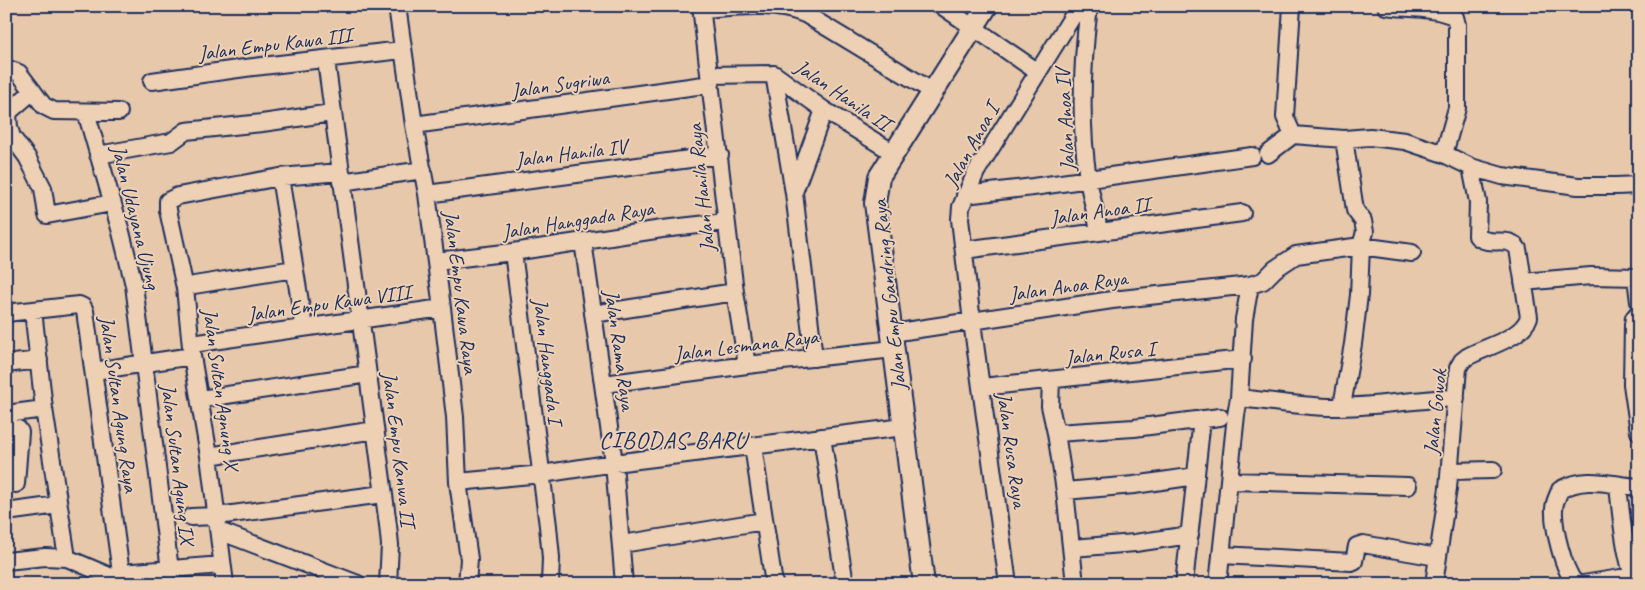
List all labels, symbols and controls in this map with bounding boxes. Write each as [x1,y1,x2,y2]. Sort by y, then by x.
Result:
street label: Jalan Empu Kawa III [196,21,358,66]
street label: Jalan Hanila II [789,53,900,139]
street label: Jalan Sugriwa [509,64,612,104]
street label: Jalan Anoa IV [1049,65,1081,173]
street label: Jalan Anoa I [937,94,1007,192]
street label: Jalan Hanila Raya [681,121,721,254]
street label: Jalan Hanila IV [513,133,632,173]
street label: Jalan Udayana Ujung [105,142,167,293]
street label: Jalan Anoa II [1048,191,1156,231]
street label: Jalan Hanggada Raya [499,195,658,245]
street label: Jalan Empu Gandring Raya [866,196,912,393]
street label: Jalan Empu Kawa Raya [438,208,484,377]
street label: Jalan Anoa Raya [1006,265,1131,307]
street label: Jalan Empu Kawa VIII [245,278,417,327]
street label: Jalan Rama Raya [599,287,642,414]
street label: Jalan Hanggada I [527,296,569,430]
street label: Jalan Sultan Agnung X [197,306,246,474]
street label: Jalan Sultan Agung Raya [94,313,145,496]
street label: Jalan Lesmana Raya [672,323,821,367]
street label: Jalan Rusa I [1063,335,1161,371]
street label: Jalan Gowok [1417,366,1453,457]
street label: Jalan Empu Kanwa II [377,369,422,532]
street label: Jalan Sultan Agung IX [155,381,201,549]
street label: Jalan Rusa Raya [991,390,1033,512]
district label: CIBODAS BARU [599,425,750,455]

